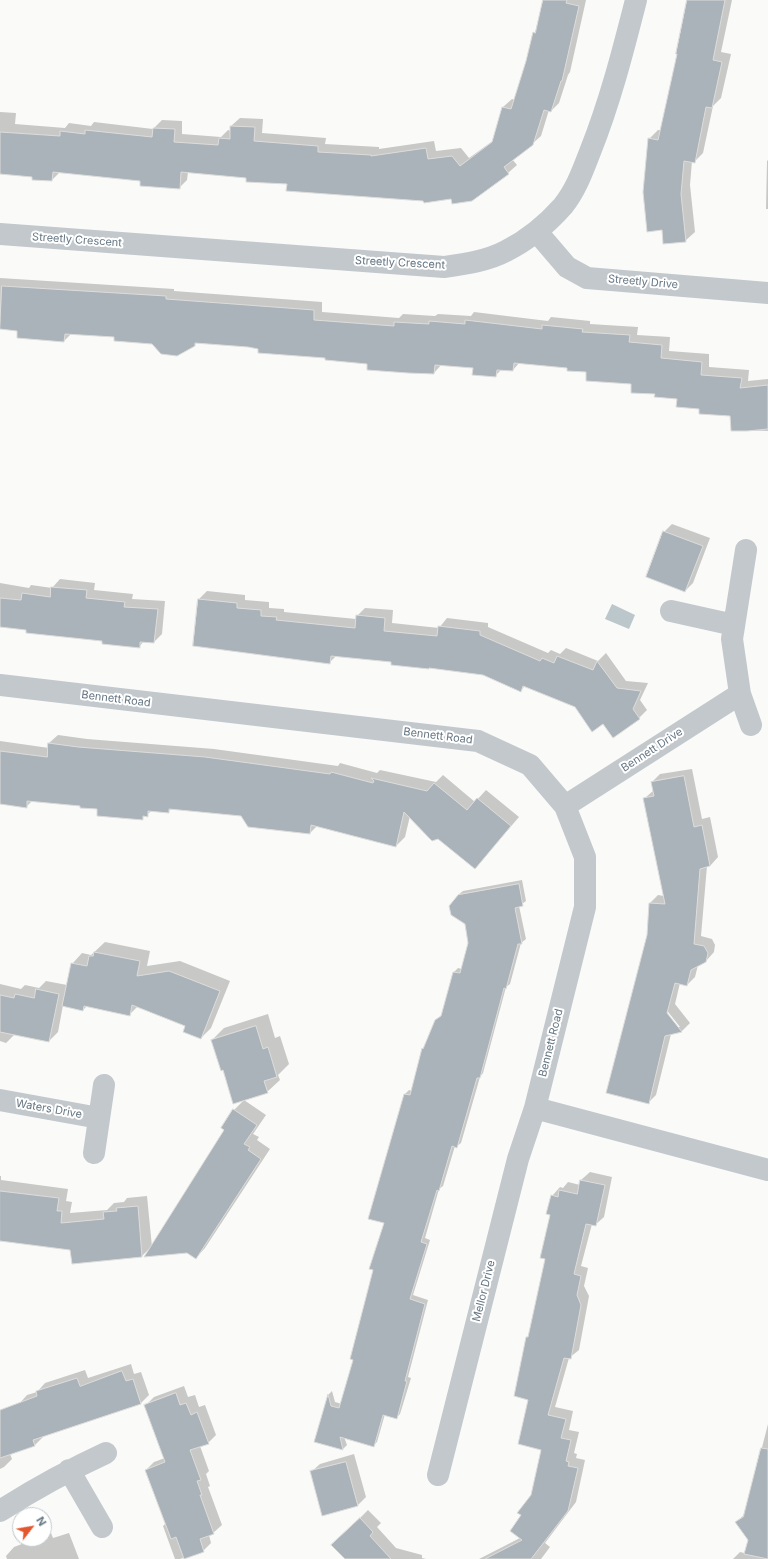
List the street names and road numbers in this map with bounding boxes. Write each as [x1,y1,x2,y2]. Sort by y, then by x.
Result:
street label: Streetly Crescent [32,230,122,250]
street label: Streetly Crescent [355,254,445,272]
street label: Streetly Drive [607,272,679,292]
street label: Bennett Road [81,688,151,710]
street label: Bennett Road [403,725,473,747]
street label: Bennett Drive [619,725,685,775]
street label: Bennett Road [536,1008,566,1078]
street label: Waters Drive [15,1097,83,1121]
street label: Mellor Drive [470,1259,498,1323]

